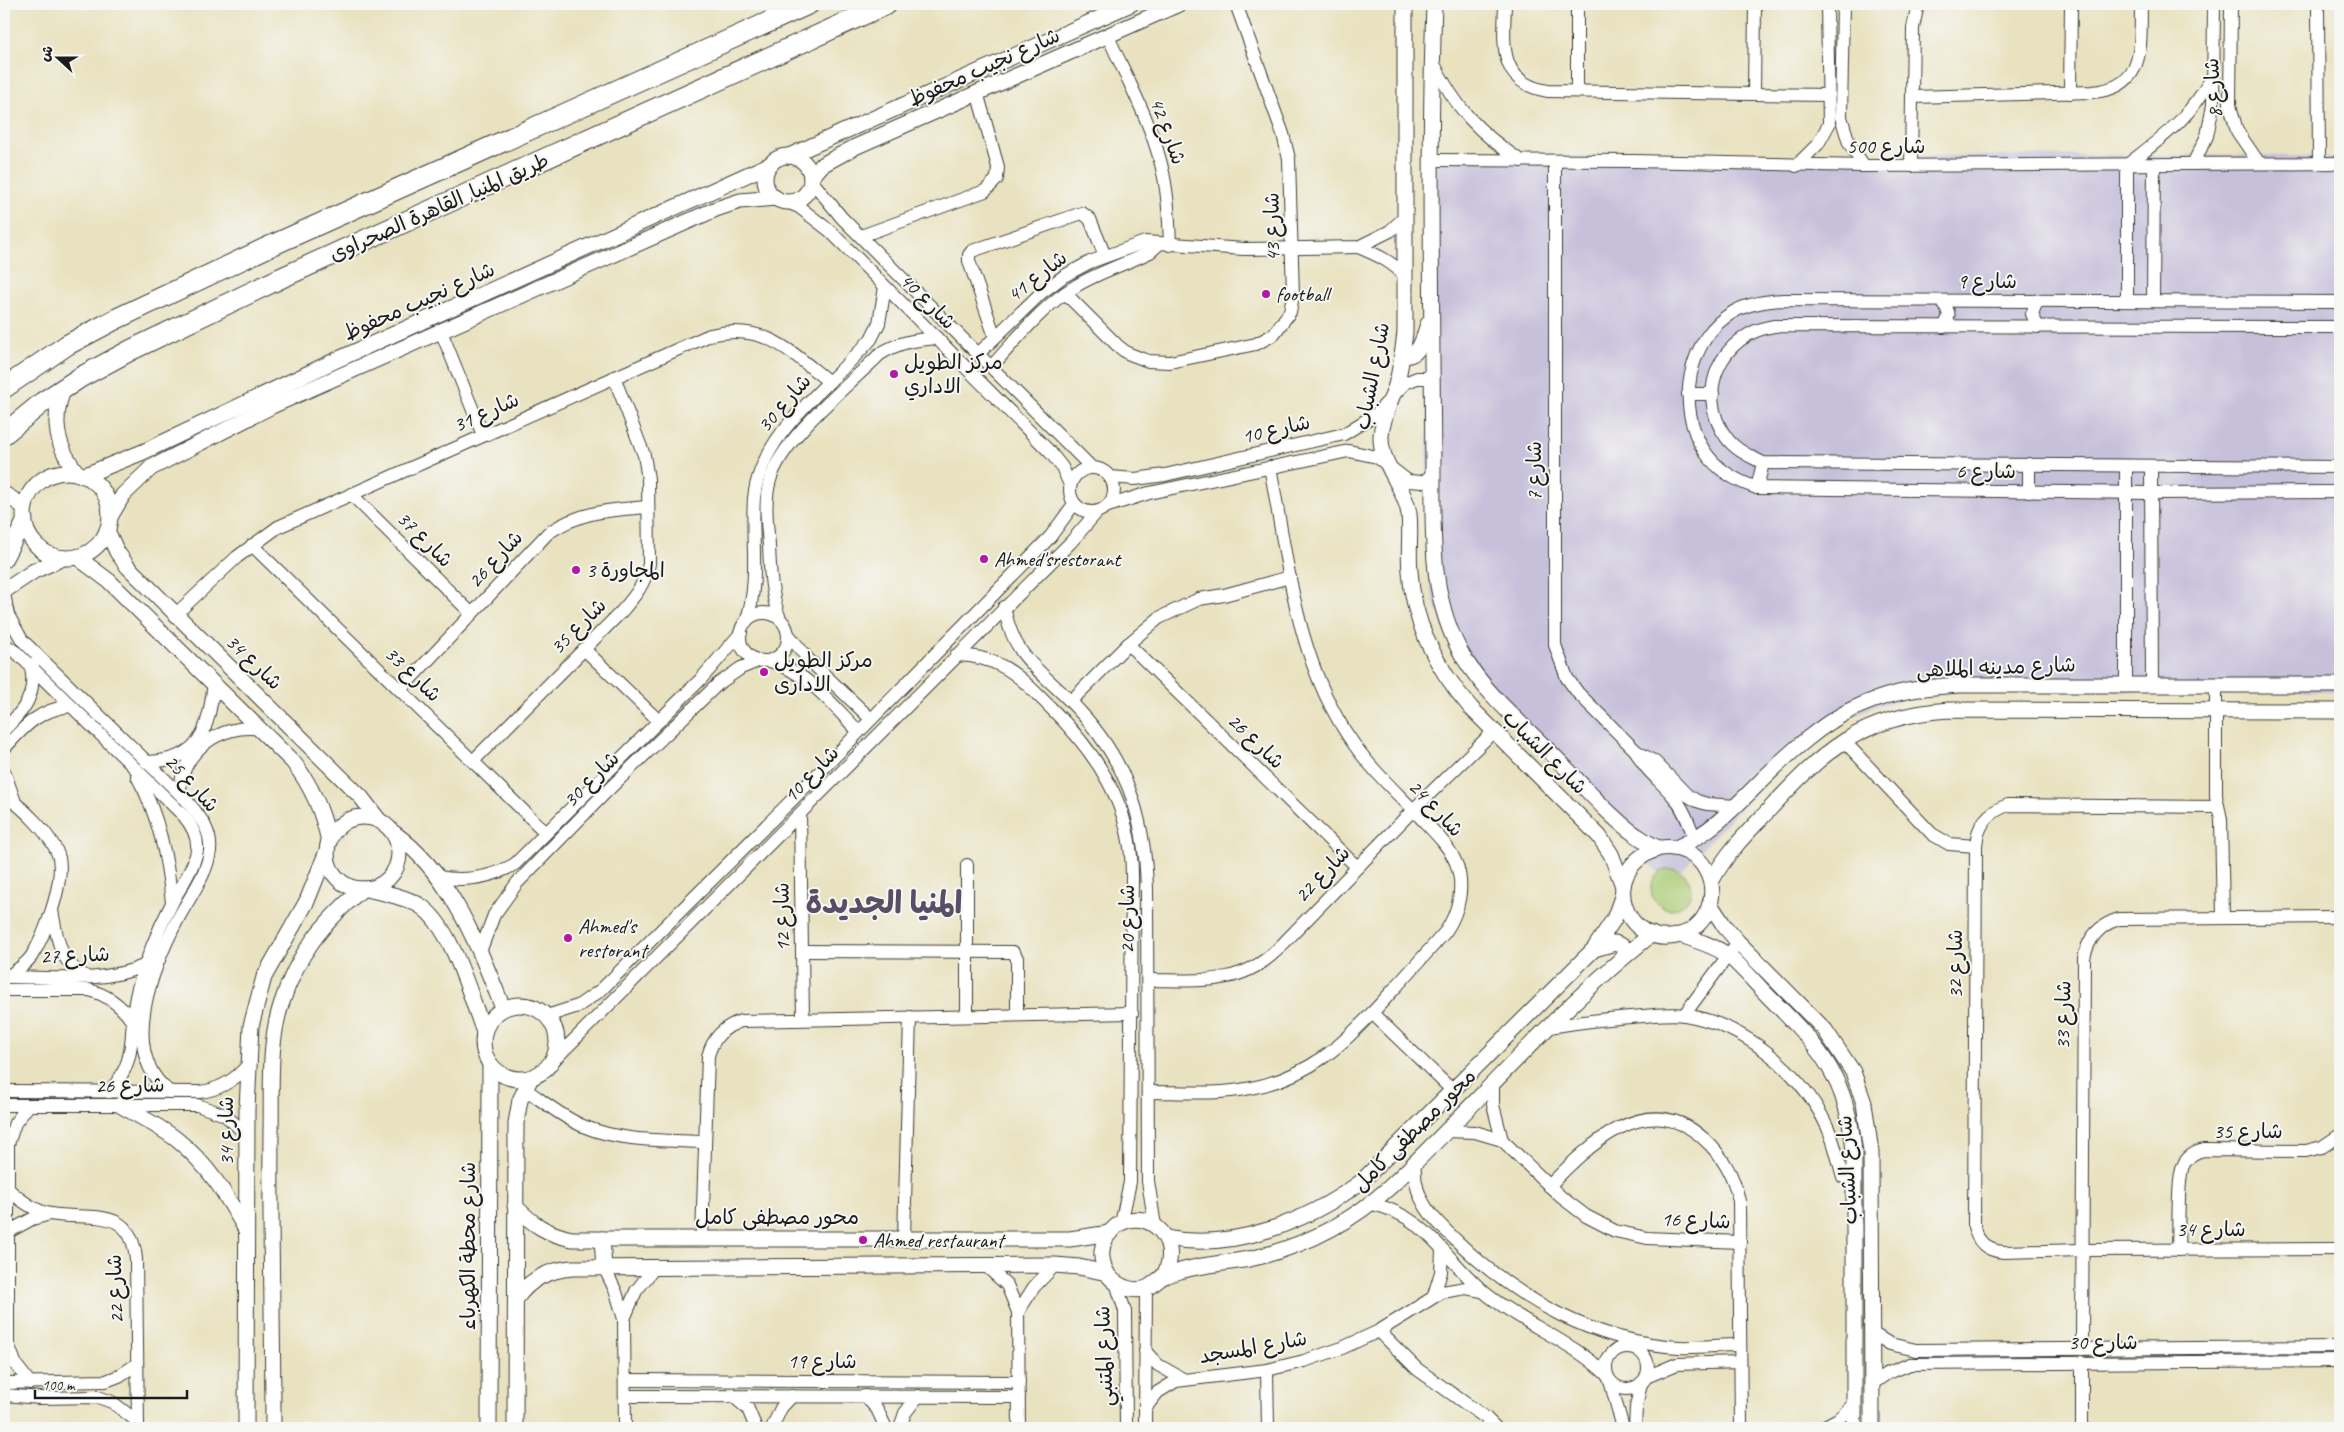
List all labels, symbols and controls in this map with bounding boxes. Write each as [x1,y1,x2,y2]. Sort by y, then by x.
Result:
street label: شارع نجيب محفوظ [904,22,1065,114]
north arrow [32,32,82,82]
text: ش [36,43,57,64]
street label: شارع 8 [2198,57,2230,119]
street label: شارع 42 [1142,94,1192,169]
street label: شارع 500 [1847,133,1925,161]
street label: طريق المنيا, القاهرة الصحراوى [325,147,553,267]
street label: شارع 43 [1258,192,1288,262]
street label: شارع 41 [1002,244,1074,309]
street label: شارع نجيب محفوظ [339,256,500,348]
street label: شارع 40 [893,267,962,336]
street label: شارع 9 [1957,268,2017,296]
place label: football [1276,281,1332,307]
marker: football [1260,288,1272,300]
street label: شارع الشباب [1349,320,1397,433]
place label: مركز الطويل الاداري [904,349,1003,401]
street label: شارع 30 [751,368,818,439]
marker: مركز الطويل الاداري [888,368,900,380]
street label: شارع 31 [449,386,524,440]
street label: شارع 10 [1239,409,1313,451]
street label: شارع 7 [1521,441,1549,501]
street label: شارع 6 [1956,458,2016,486]
street label: شارع 37 [390,505,459,574]
street label: شارع 26 [462,525,530,595]
place label: Ahmed'srestorant [994,546,1122,572]
marker: Ahmed'srestorant [978,553,990,565]
place label: المجاورة 3 [586,557,665,583]
marker: المجاورة 3 [570,564,582,576]
street label: شارع 35 [544,592,613,661]
street label: شارع 34 [219,629,288,697]
street label: شارع 33 [378,641,447,709]
place label: مركز الطويل الادارى [774,647,873,697]
street label: شارع مدينه الملاهى [1916,651,2076,685]
marker: مركز الطويل الادارى [758,666,770,678]
street label: شارع الشباب [1496,704,1593,801]
street label: شارع 26 [1221,708,1290,776]
street label: شارع 10 [778,740,846,809]
street label: شارع 30 [557,745,626,814]
street label: شارع 25 [158,749,225,819]
street label: شارع 24 [1401,774,1469,844]
street label: شارع 22 [1289,840,1357,909]
street label: شارع 12 [768,882,798,952]
district label: المنيا الجديدة [806,883,962,922]
street label: شارع 20 [1114,884,1142,954]
place label: Ahmed's restorant [578,913,650,963]
street label: شارع 32 [1942,929,1970,999]
marker: Ahmed's restorant [562,932,574,944]
street label: شارع 27 [40,941,110,971]
street label: شارع 33 [2049,980,2079,1050]
street label: محور مصطفى كامل [1347,1063,1482,1198]
street label: شارع 26 [95,1071,165,1101]
street label: شارع 34 [213,1096,241,1166]
street label: شارع الشباب [1831,1115,1865,1225]
street label: شارع 35 [2213,1118,2283,1146]
street label: شارع محطة الكهرباء [455,1162,483,1330]
street label: محور مصطفى كامل [695,1204,859,1231]
street label: شارع 16 [1661,1206,1731,1236]
street label: شارع 34 [2176,1216,2246,1244]
place label: Ahmed restaurant [873,1227,1007,1253]
marker: Ahmed restaurant [857,1234,869,1246]
street label: شارع 22 [101,1254,131,1324]
street label: شارع المتنبي [1089,1305,1125,1407]
street label: شارع المسجد [1197,1325,1309,1371]
street label: شارع 30 [2068,1329,2138,1357]
street label: شارع 19 [787,1348,857,1376]
scale bar [35,1367,188,1399]
text: 100 m [42,1376,76,1395]

